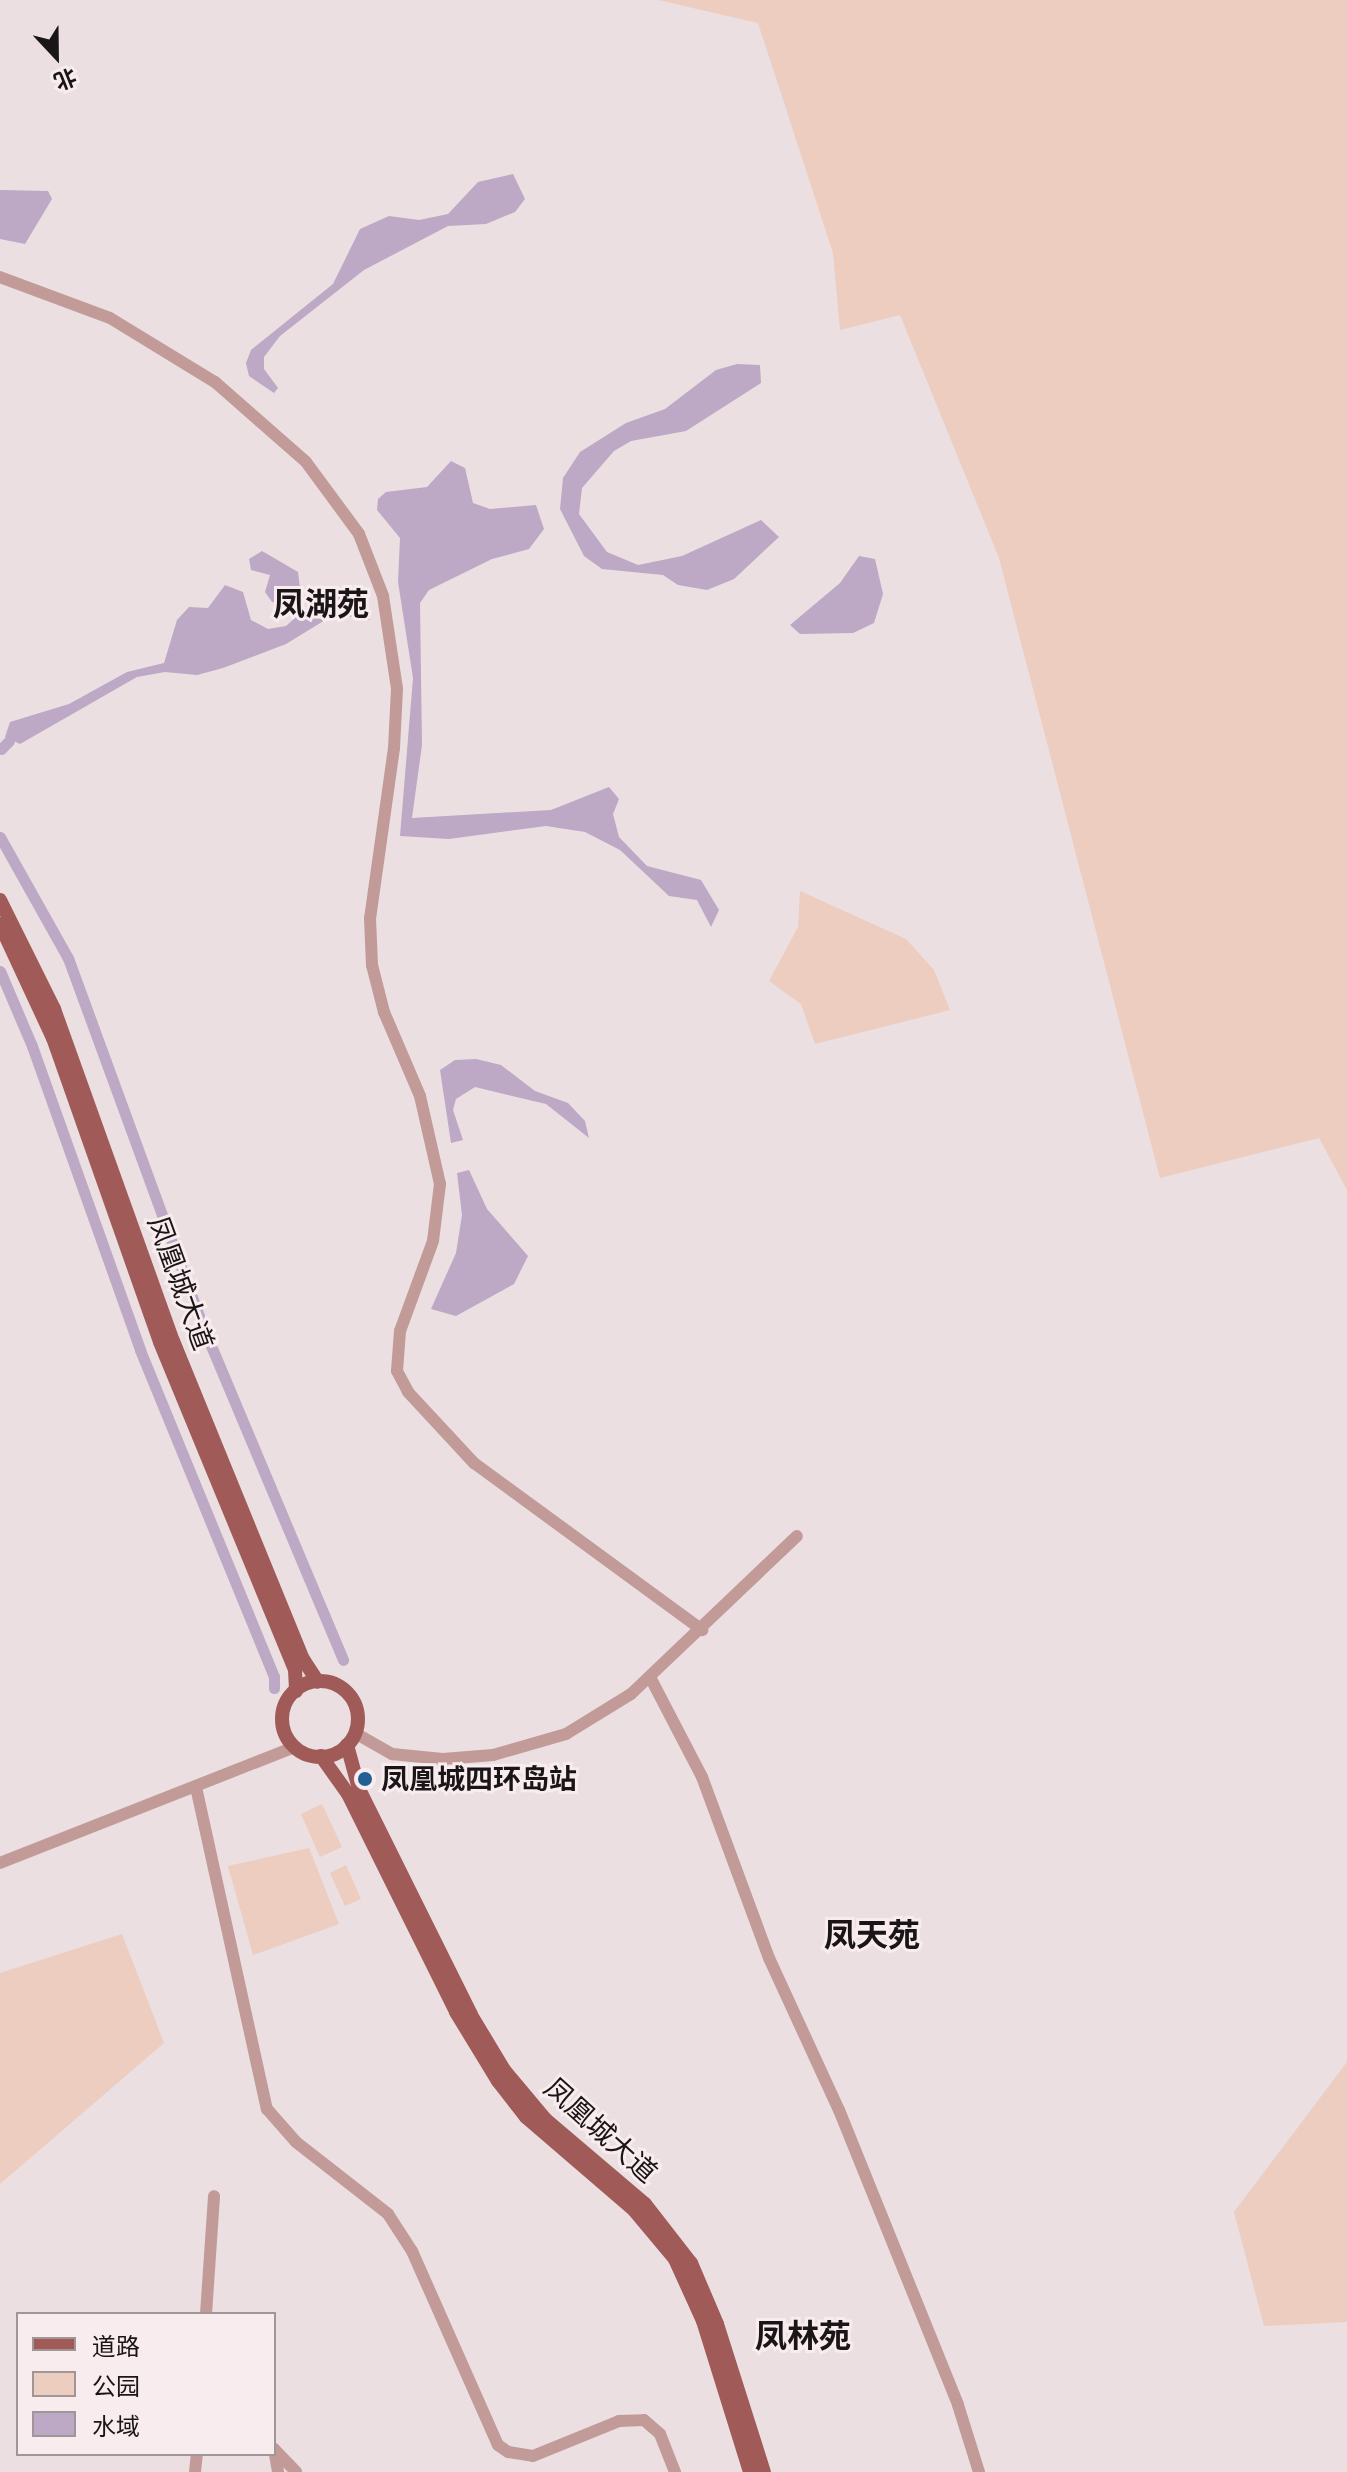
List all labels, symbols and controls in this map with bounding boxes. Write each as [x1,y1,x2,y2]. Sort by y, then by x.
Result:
north arrow [16,16,96,96]
text: 北 [50,62,80,95]
district label: 凤湖苑 [273,585,369,623]
street label: 凤凰城大道 [141,1211,221,1355]
place label: 凤凰城四环岛站 [381,1762,577,1796]
marker: 凤凰城四环岛站 [356,1770,374,1788]
district label: 凤天苑 [824,1916,920,1954]
street label: 凤凰城大道 [538,2071,664,2189]
legend [16,2312,276,2456]
district label: 凤林苑 [755,2317,851,2355]
text: 道路 [92,2332,140,2361]
text: 公园 [92,2372,140,2401]
text: 水域 [92,2412,140,2441]

